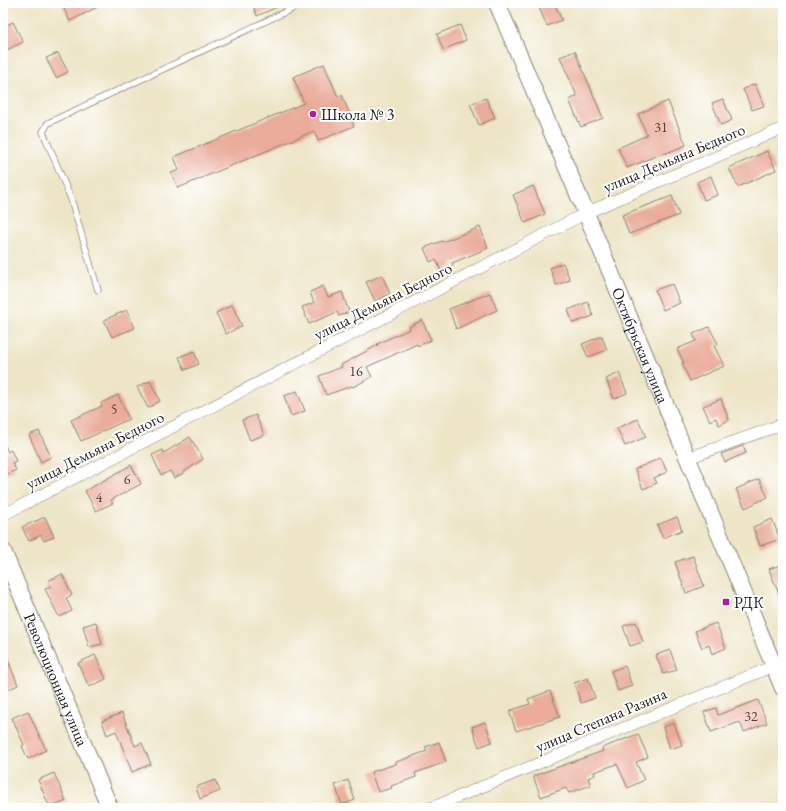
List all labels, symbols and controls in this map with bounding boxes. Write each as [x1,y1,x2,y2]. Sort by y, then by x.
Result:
place label: Школа № 3 [321,104,395,125]
marker: Школа № 3 [308,109,318,119]
house number: 31 [654,118,668,136]
street label: улица Демьяна Бедного [600,119,748,197]
street label: улица Демьяна Бедного [310,257,456,345]
street label: Октябрьская улица [607,284,674,407]
house number: 16 [349,362,363,380]
house number: 5 [111,400,117,418]
street label: улица Демьяна Бедного [22,406,168,494]
house number: 6 [124,470,131,488]
house number: 4 [96,488,103,506]
place label: РДК [734,592,764,613]
marker: РДК [721,597,731,607]
street label: Революционная улица [19,610,94,750]
street label: улица Степана Разина [532,683,670,757]
house number: 32 [744,707,758,725]

